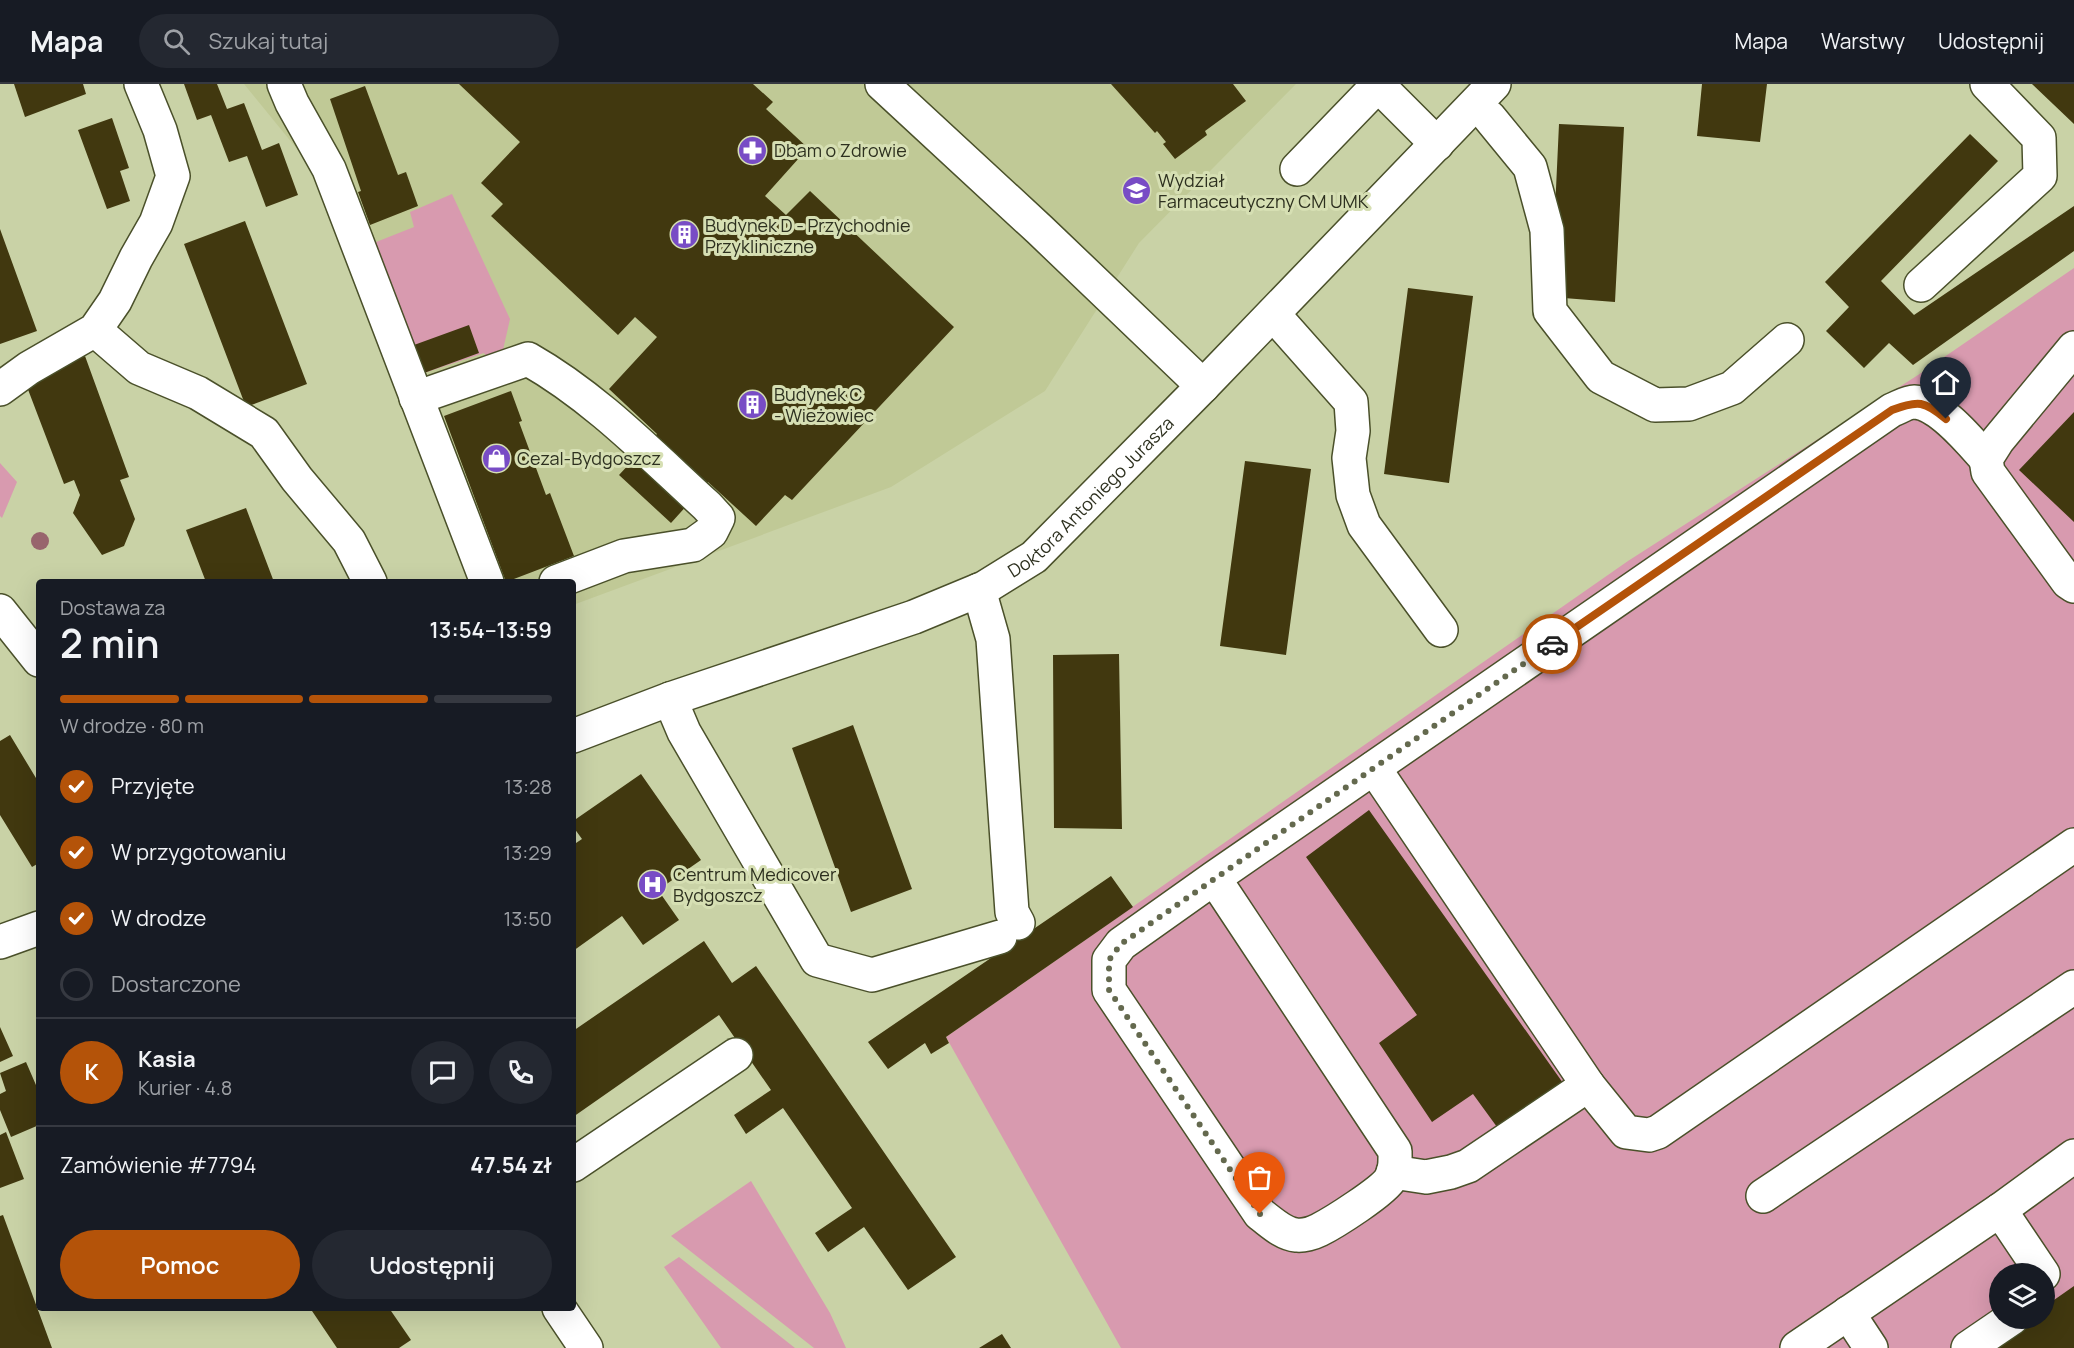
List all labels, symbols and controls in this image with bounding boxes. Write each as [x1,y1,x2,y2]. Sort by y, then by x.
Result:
search box [139,14,559,68]
text: Mapa [30,22,103,60]
icon: search [160,25,193,58]
text: Szukaj tutaj [208,26,328,56]
text: Mapa [1735,27,1788,55]
text: Warstwy [1821,27,1905,55]
text: Udostępnij [1938,27,2044,55]
pharmacy icon: Dbam o Zdrowie [737,134,769,166]
place label: Dbam o Zdrowie [774,138,907,162]
place label: Wydział Farmaceutyczny CM UMK [1158,168,1369,213]
school or university icon: Wydział Farmaceutyczny CM UMK [1121,174,1153,206]
place label: Budynek D - Przychodnie Przykliniczne [705,213,911,258]
building icon: Budynek D - Przychodnie Przykliniczne [668,219,700,251]
pin [1920,357,1971,419]
icon: home [1929,366,1962,399]
place label: Budynek C - Wieżowiec [774,382,874,427]
building icon: Budynek C - Wieżowiec [737,388,769,420]
street label: Doktora Antoniego Jurasza [1003,411,1179,583]
shop icon: Cezal-Bydgoszcz [480,442,512,474]
place label: Cezal-Bydgoszcz [517,446,661,470]
text: Dostawa za [60,594,165,621]
courier [1522,614,1582,674]
text: 13:54–13:59 [430,615,552,645]
text: 2 min [60,616,159,670]
icon: car [1536,628,1569,661]
text: W drodze · 80 m [60,712,204,739]
icon: check [60,770,93,803]
text: Przyjęte [111,771,195,801]
text: 13:28 [504,773,552,800]
icon: check [60,836,93,869]
text: W przygotowaniu [111,837,286,867]
text: 13:29 [503,839,552,866]
place label: Centrum Medicover Bydgoszcz [673,862,837,907]
hospital icon: Centrum Medicover Bydgoszcz [636,868,668,900]
icon: check [60,902,93,935]
text: W drodze [111,903,206,933]
text: 13:50 [503,905,552,932]
text: Dostarczone [111,969,241,999]
button: chat [411,1041,474,1104]
button: phone [489,1041,552,1104]
text: Kasia [138,1044,196,1074]
text: K [84,1057,99,1087]
text: Kurier · 4.8 [138,1074,232,1101]
text: Zamówienie #7794 [60,1150,256,1180]
text: 47.54 zł [470,1150,552,1180]
pin [1234,1152,1285,1214]
icon: bag [1243,1161,1276,1194]
button: Pomoc [60,1230,300,1299]
button: Udostępnij [312,1230,552,1299]
map controls [1989,1263,2055,1329]
button: layers [1989,1263,2055,1329]

